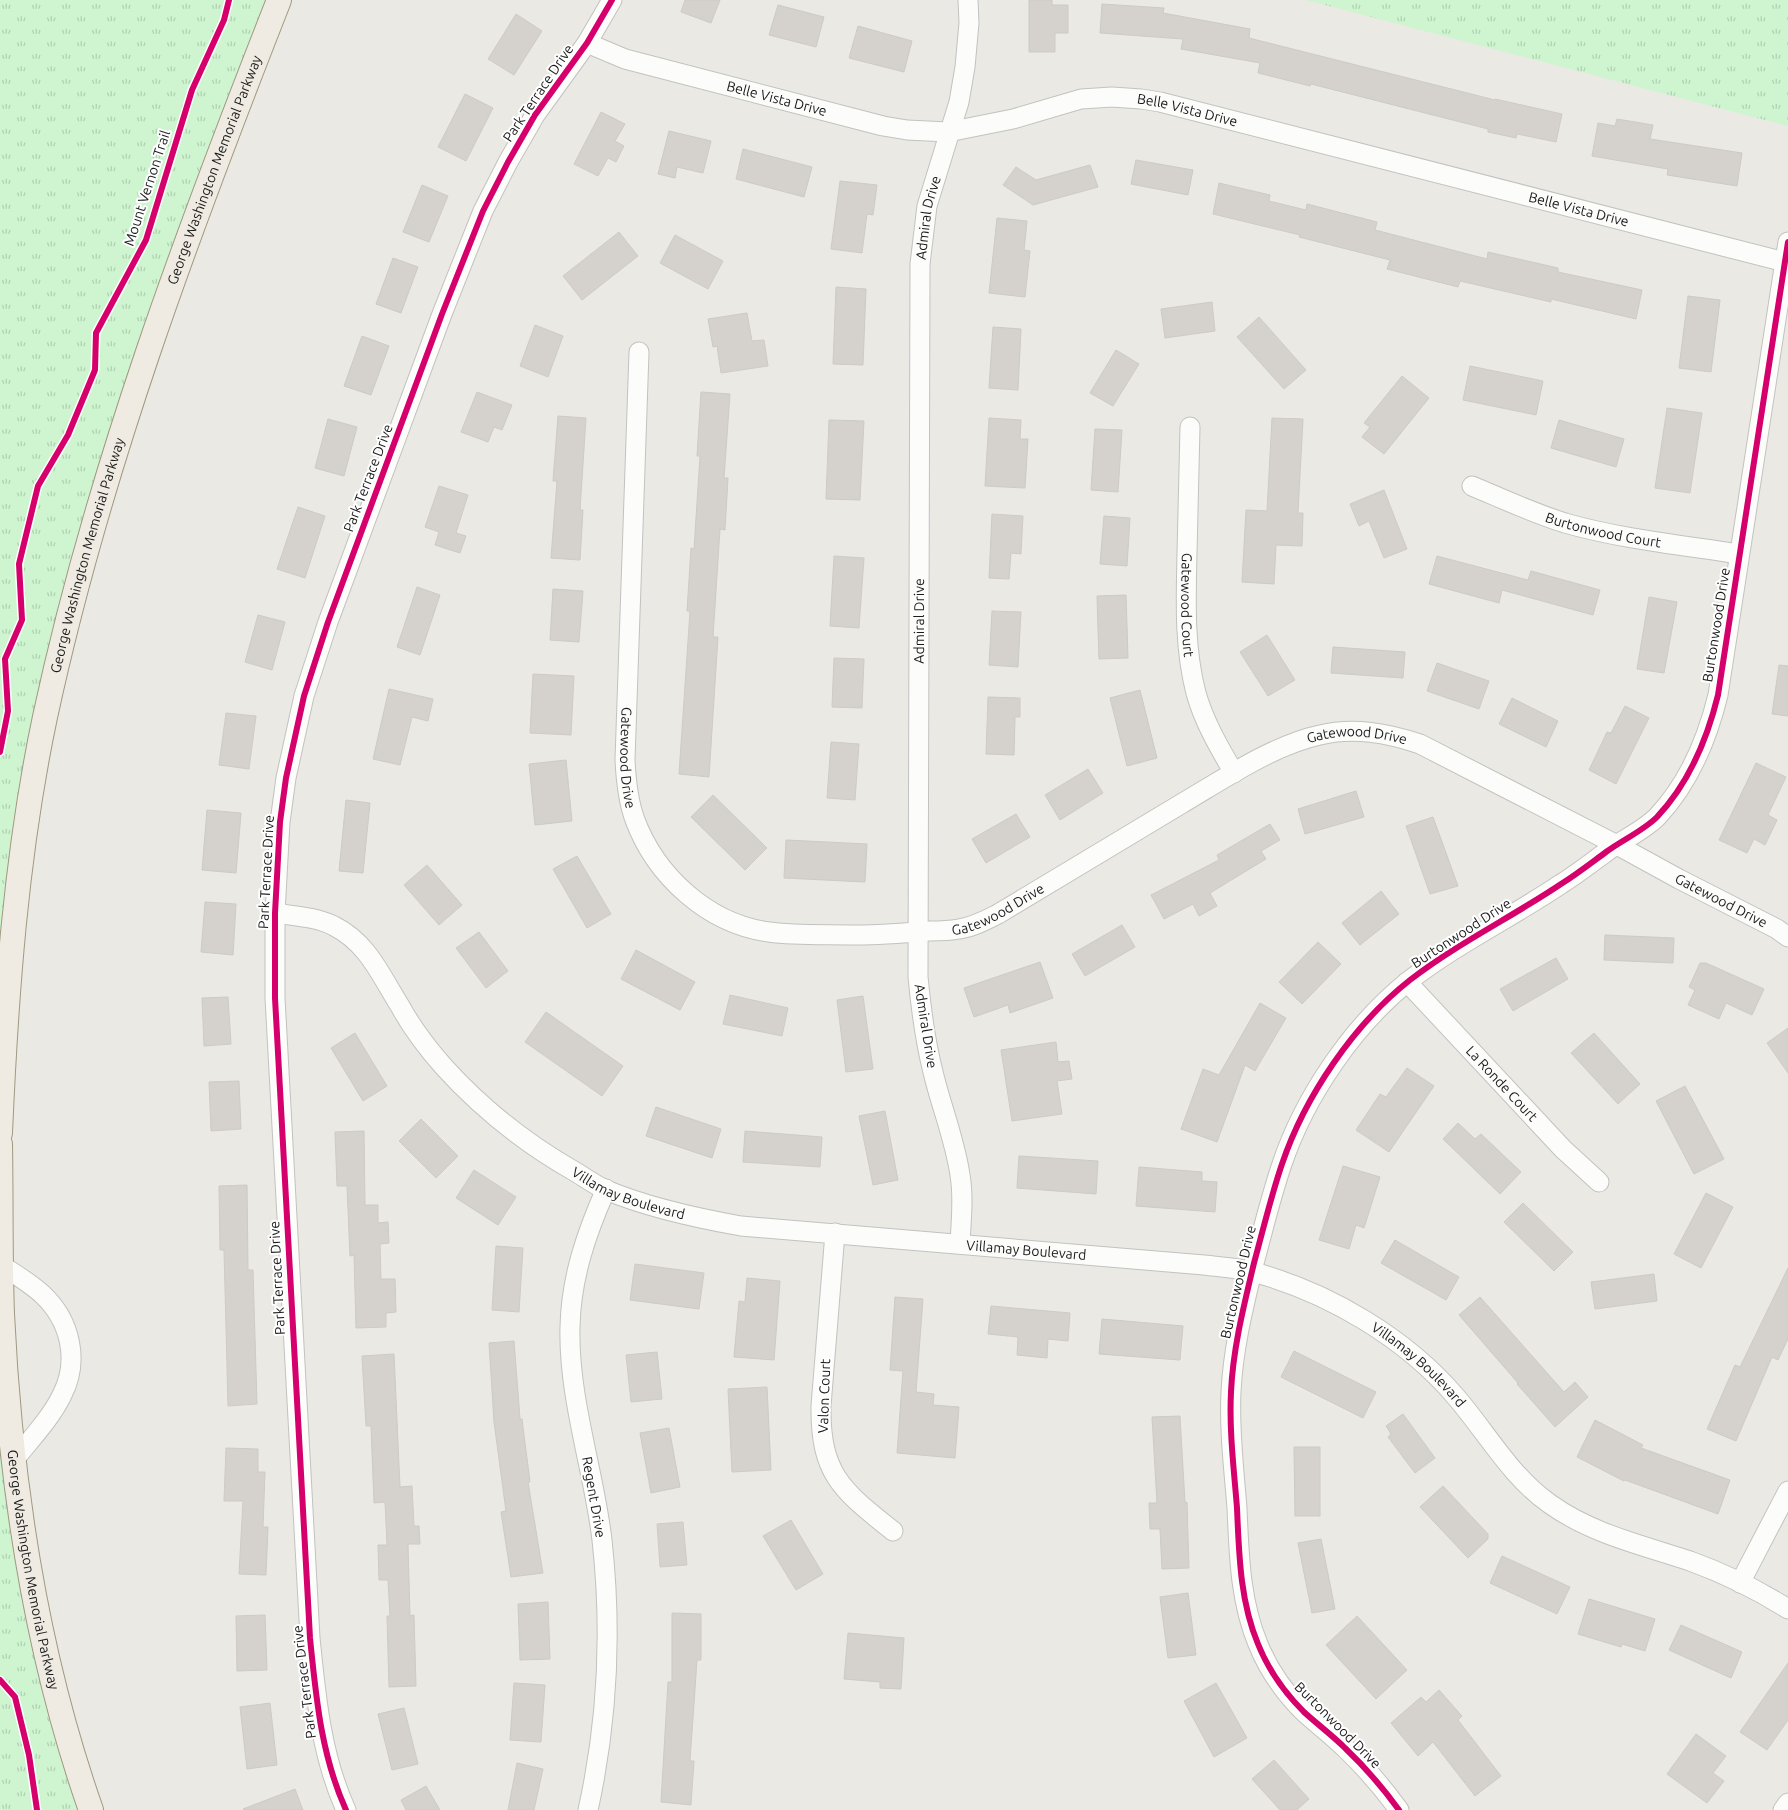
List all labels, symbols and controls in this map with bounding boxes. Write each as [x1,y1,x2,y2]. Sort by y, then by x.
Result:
street label: Park Terrace Drive [499,41,577,145]
street label: George Washington Memorial Parkway [164,53,265,287]
street label: Belle Vista Drive [725,78,828,119]
street label: Belle Vista Drive [1136,90,1239,130]
street label: Mount Vernon Trail [121,128,173,248]
street label: Admiral Drive [913,174,944,261]
street label: Belle Vista Drive [1527,189,1631,230]
street label: Park Terrace Drive [340,422,396,534]
street label: George Washington Memorial Parkway [47,435,128,675]
street label: Burtonwood Court [1543,509,1663,551]
street label: Gatewood Court [1178,553,1197,658]
street label: Burtonwood Drive [1699,567,1733,683]
street label: Admiral Drive [911,578,927,664]
street label: Gatewood Drive [617,707,639,810]
street label: Gatewood Drive [1305,723,1409,748]
street label: Park Terrace Drive [255,815,277,929]
street label: Gatewood Drive [1672,870,1770,931]
street label: Gatewood Drive [950,880,1047,938]
street label: Burtonwood Drive [1408,895,1514,971]
street label: Admiral Drive [911,983,941,1069]
street label: La Ronde Court [1463,1043,1541,1125]
street label: Villamay Boulevard [569,1164,687,1222]
street label: Park Terrace Drive [266,1221,288,1335]
street label: Burtonwood Drive [1217,1224,1259,1340]
street label: Villamay Boulevard [965,1237,1087,1263]
street label: Villamay Boulevard [1369,1319,1469,1410]
street label: Valon Court [815,1358,833,1433]
street label: George Washington Memorial Parkway [4,1449,63,1692]
street label: Regent Drive [579,1455,609,1539]
street label: Park Terrace Drive [289,1624,319,1740]
street label: Burtonwood Drive [1291,1678,1385,1772]

